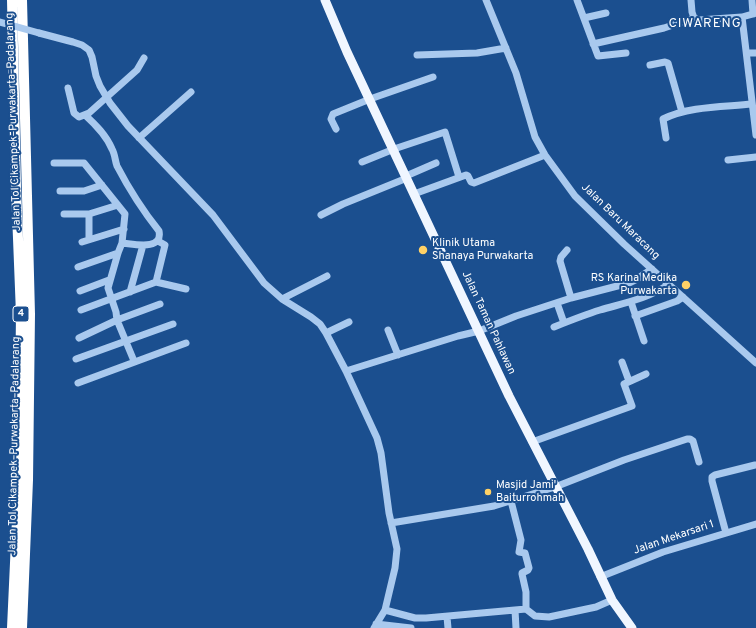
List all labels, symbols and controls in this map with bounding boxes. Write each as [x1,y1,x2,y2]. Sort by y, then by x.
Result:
street label: Jalan Tol Cikampek–Purwakarta–Padalarang [4,12,24,232]
district label: CIWARENG [668,16,742,32]
street label: Jalan Baru Maracang [578,181,662,263]
place label: Klinik Utama Shanaya Purwakarta [432,237,533,263]
marker: Klinik Utama Shanaya Purwakarta [417,244,429,256]
street label: Jalan Taman Pahlawan [458,269,518,377]
place label: RS Karina Medika Purwakarta [591,272,677,298]
marker: RS Karina Medika Purwakarta [680,279,692,291]
road number: 4 [13,306,29,322]
street label: Jalan Tol Cikampek–Purwakarta–Padalarang [6,337,24,555]
place label: Masjid Jami' Baiturrohmah [496,479,564,505]
marker: Masjid Jami' Baiturrohmah [483,487,493,497]
street label: Jalan Mekarsari 1 [632,518,716,558]

